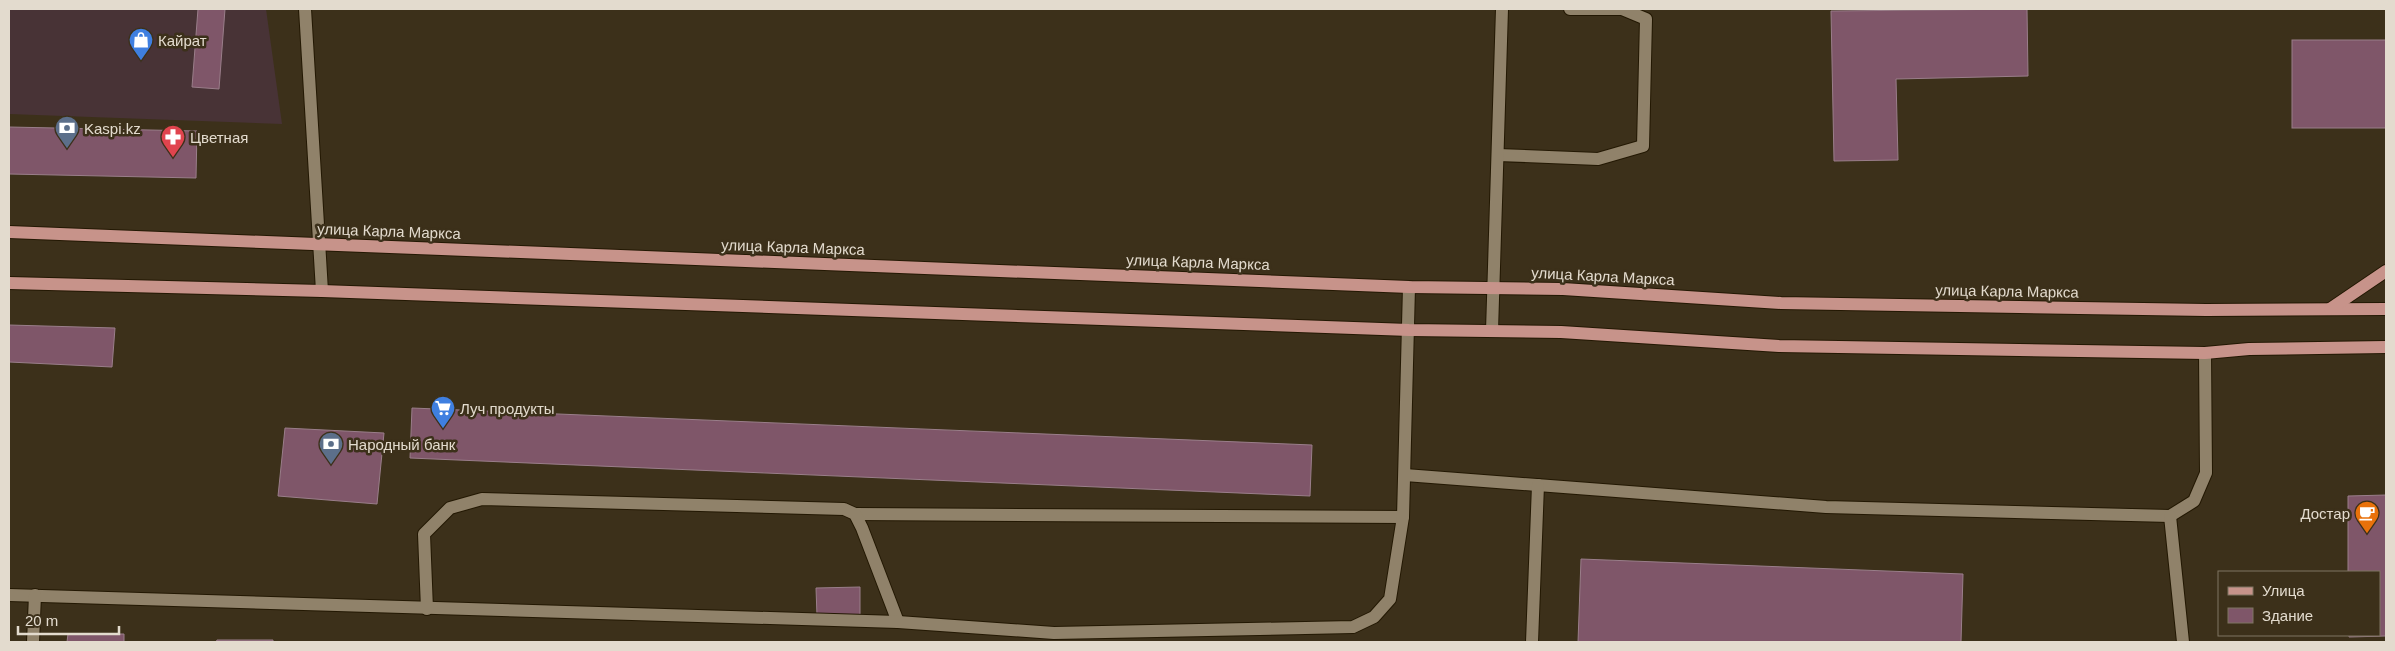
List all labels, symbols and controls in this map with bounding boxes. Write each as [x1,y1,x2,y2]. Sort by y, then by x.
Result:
shop icon: Кайрат [128,27,154,61]
place label: Кайрат [158,32,207,49]
bank icon: Kaspi.kz [54,115,80,149]
place label: Kaspi.kz [84,120,141,137]
pharmacy icon: Цветная [160,124,186,158]
place label: Цветная [190,129,248,146]
street label: улица Карла Маркса [317,220,462,242]
street label: улица Карла Маркса [721,236,866,258]
street label: улица Карла Маркса [1126,251,1271,273]
street label: улица Карла Маркса [1531,264,1676,288]
street label: улица Карла Маркса [1935,281,2080,301]
supermarket icon: Луч продукты [430,395,456,429]
place label: Луч продукты [460,400,555,417]
bank icon: Народный банк [318,431,344,465]
place label: Народный банк [348,436,456,453]
cafe icon: Достар [2354,500,2380,534]
place label: Достар [2300,505,2350,522]
legend [2218,571,2380,636]
text: Улица [2262,582,2305,599]
scale bar [18,604,119,636]
text: Здание [2262,607,2313,624]
text: 20 m [25,612,58,629]

